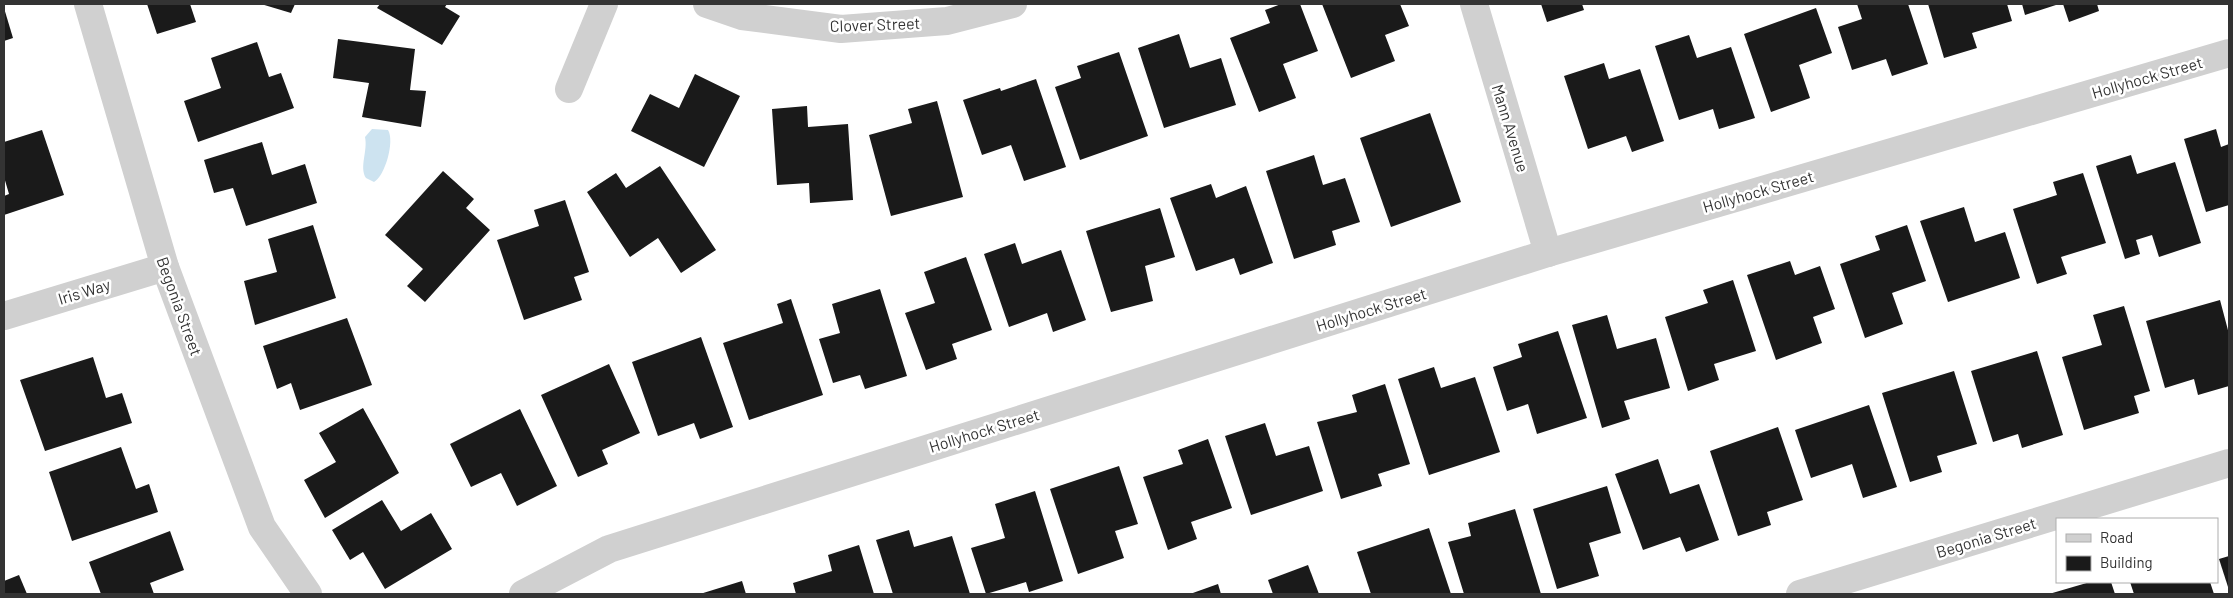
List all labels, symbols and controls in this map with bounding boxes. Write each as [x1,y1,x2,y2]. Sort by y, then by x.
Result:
street label: Clover Street [830,13,920,35]
street label: Hollyhock Street [2089,52,2205,102]
street label: Mann Avenue [1489,82,1533,174]
street label: Hollyhock Street [1700,166,1816,216]
street label: Begonia Street [153,254,207,358]
street label: Iris Way [56,274,113,308]
street label: Hollyhock Street [1314,283,1428,335]
street label: Hollyhock Street [927,404,1041,456]
street label: Begonia Street [1934,513,2038,561]
legend [2056,518,2218,583]
text: Road [2100,528,2133,546]
text: Building [2100,553,2153,571]

